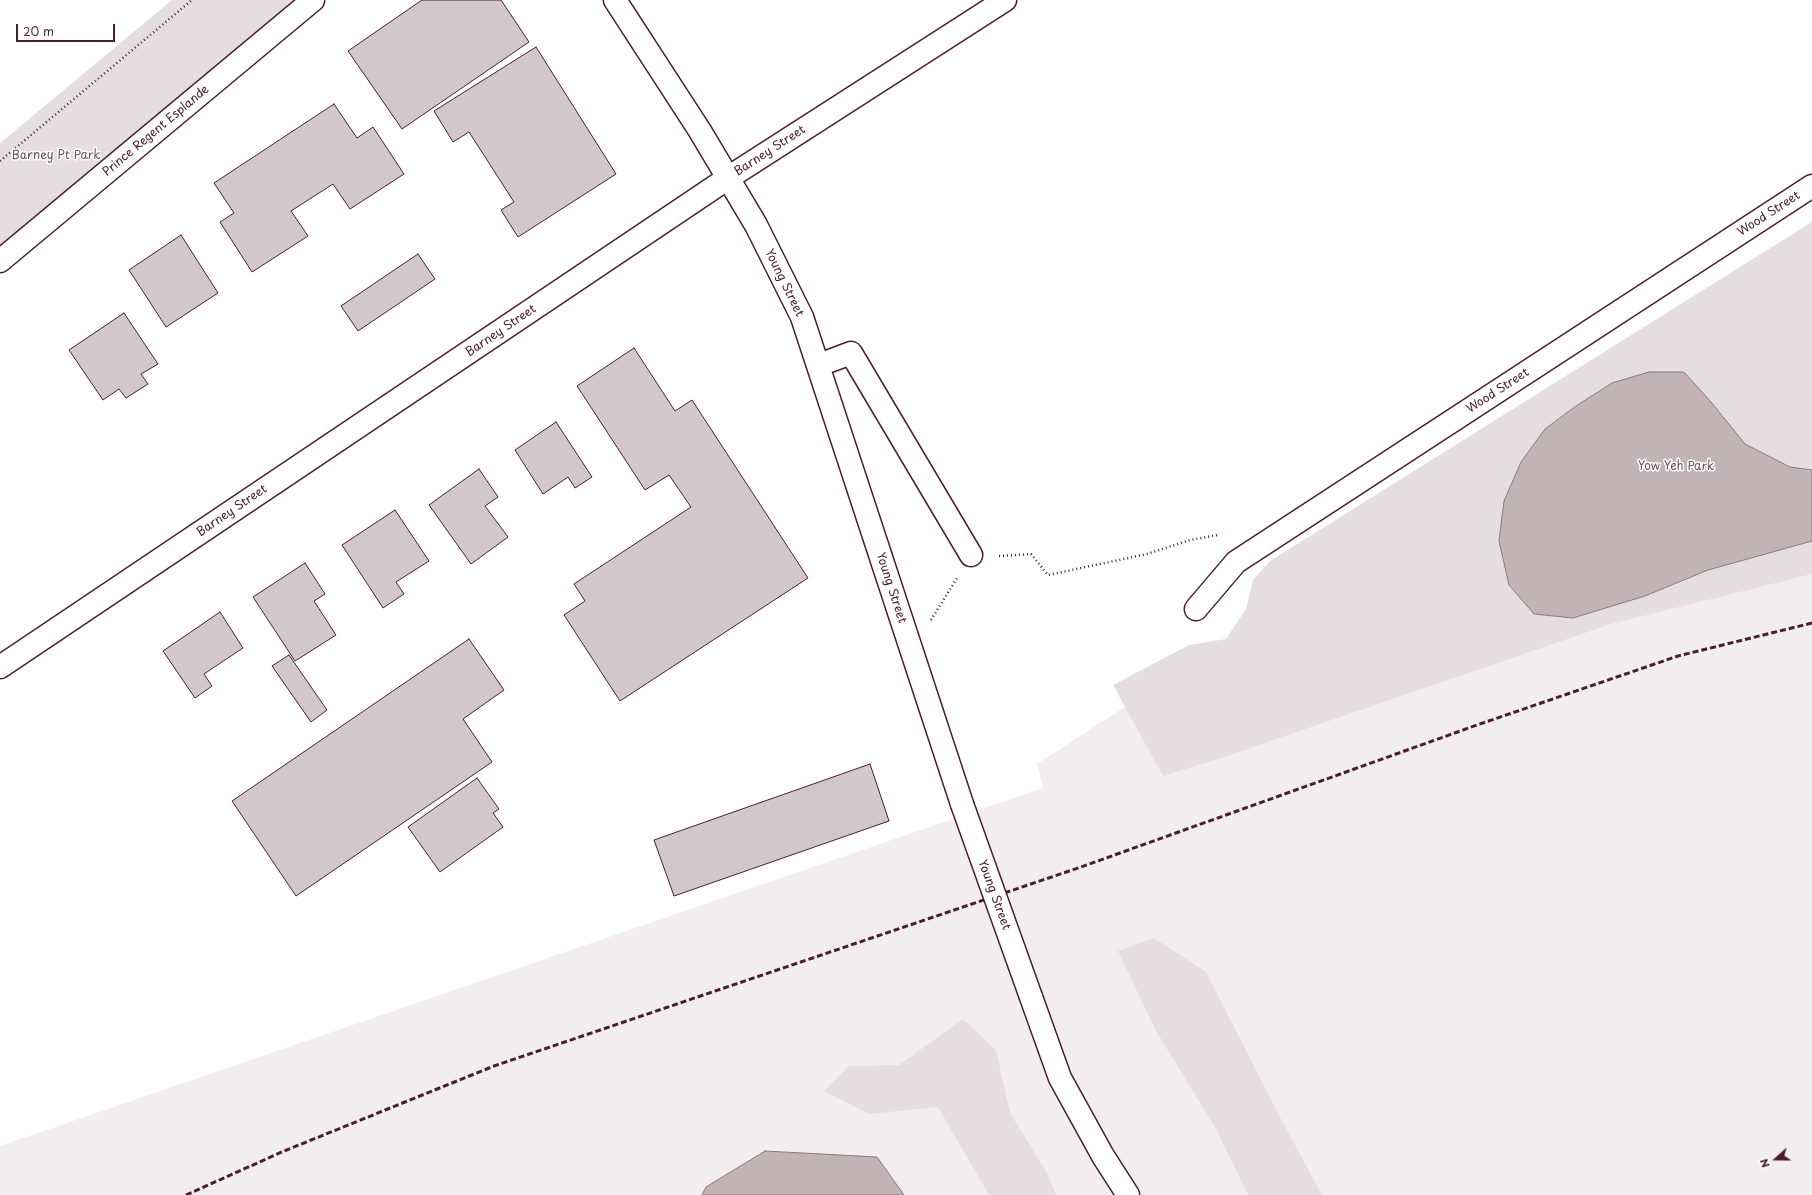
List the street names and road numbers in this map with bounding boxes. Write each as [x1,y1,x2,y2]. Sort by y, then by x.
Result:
street label: Prince Regent Esplande [100,82,212,180]
street label: Barney Street [732,123,808,179]
street label: Wood Street [1735,188,1803,240]
street label: Young Street [761,247,807,319]
street label: Barney Street [463,302,539,360]
street label: Wood Street [1464,365,1532,417]
street label: Barney Street [194,482,270,540]
street label: Young Street [873,551,909,625]
street label: Young Street [975,858,1013,932]

